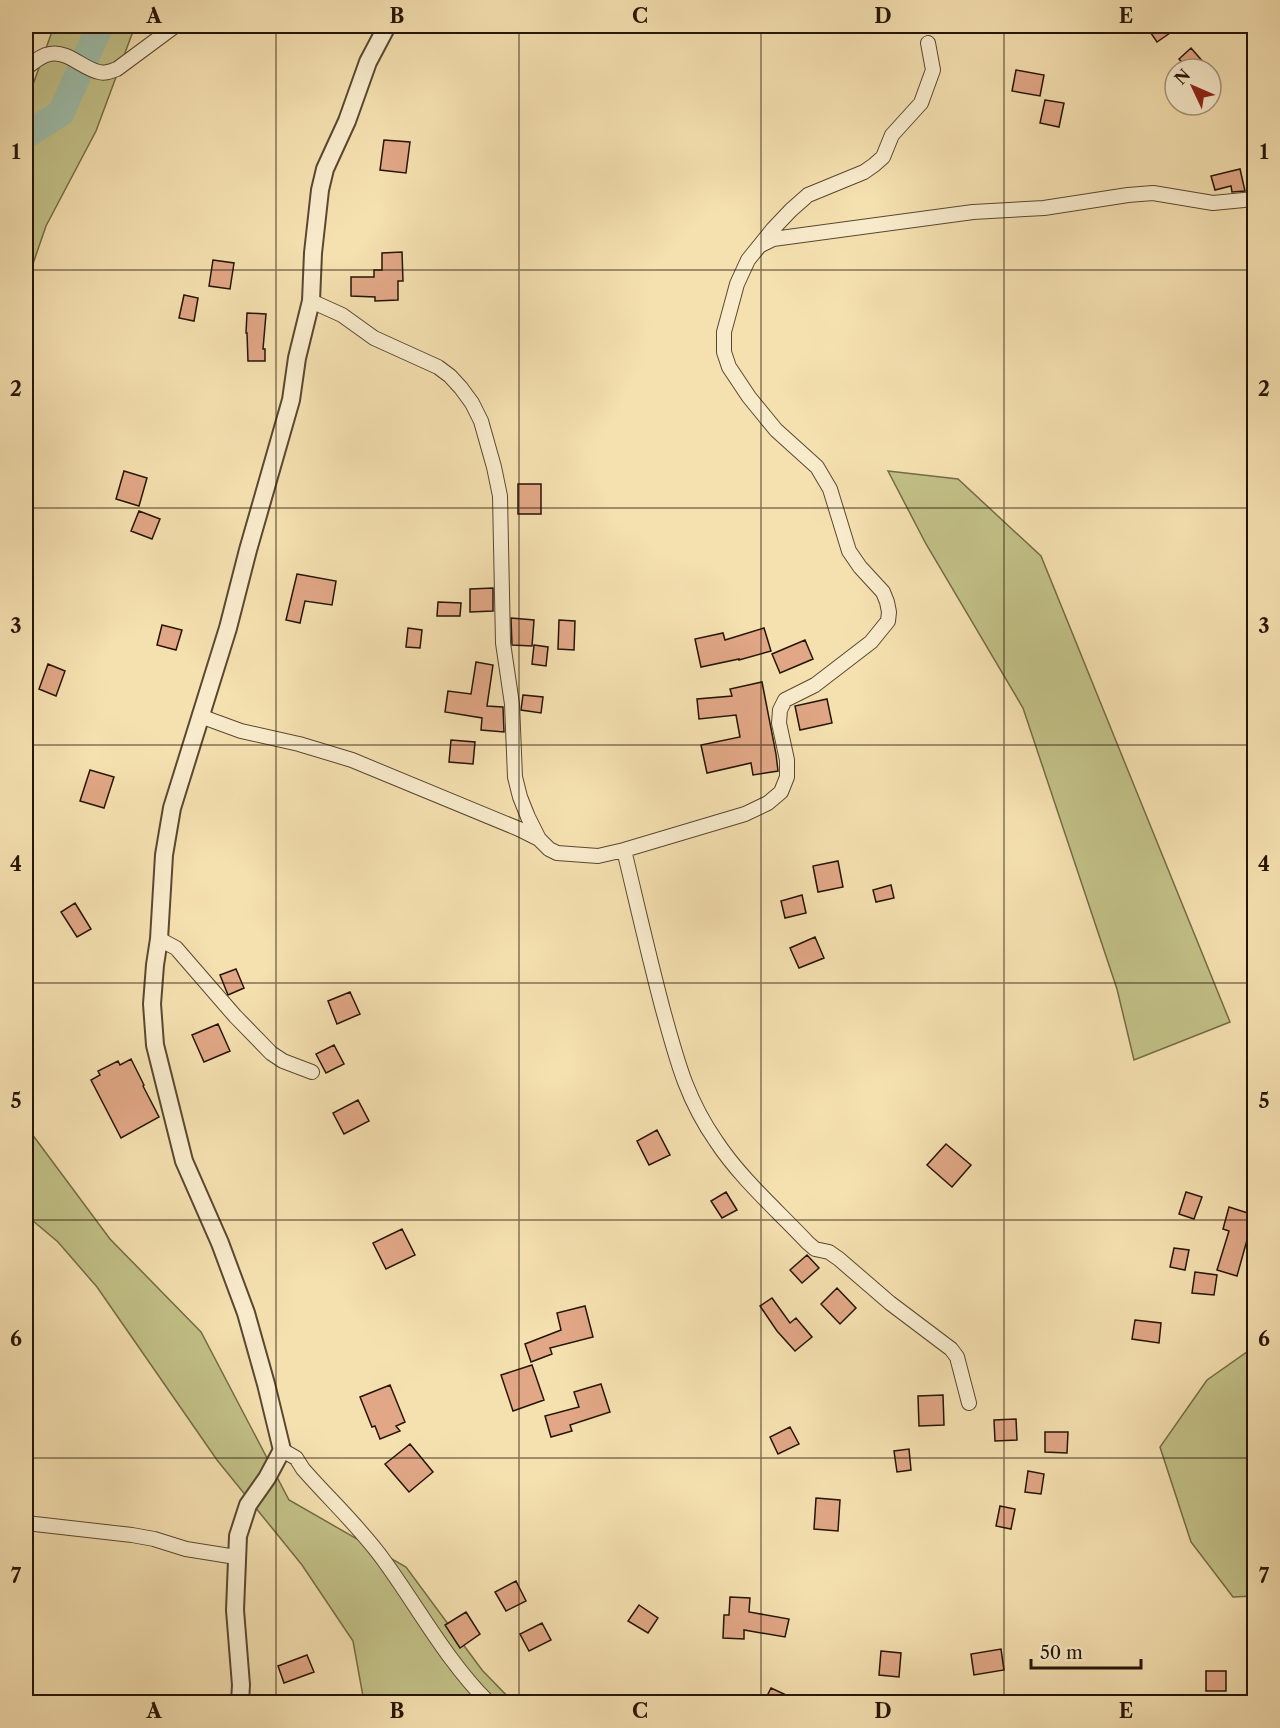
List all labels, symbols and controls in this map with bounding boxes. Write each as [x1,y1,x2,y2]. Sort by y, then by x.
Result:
text: A [145,4,162,28]
text: B [390,4,405,28]
text: C [632,4,648,28]
text: D [874,4,892,28]
text: E [1119,4,1133,28]
north arrow [1163,57,1223,117]
text: N [1170,65,1194,89]
text: 1 [12,140,21,164]
text: 1 [1260,140,1269,164]
text: 2 [10,377,22,401]
text: 2 [1258,377,1270,401]
text: 3 [10,614,22,638]
text: 3 [1258,614,1270,638]
text: 4 [10,852,22,876]
text: 4 [1258,852,1270,876]
text: 5 [10,1089,22,1113]
text: 5 [1258,1089,1270,1113]
text: 6 [10,1327,22,1351]
text: 6 [1258,1327,1270,1351]
text: 7 [11,1564,22,1588]
text: 7 [1259,1564,1270,1588]
scale bar [1031,1632,1140,1670]
text: 50 m [1040,1642,1083,1664]
text: A [145,1699,162,1723]
text: B [390,1699,405,1723]
text: C [632,1699,648,1723]
text: D [874,1699,892,1723]
text: E [1119,1699,1133,1723]

